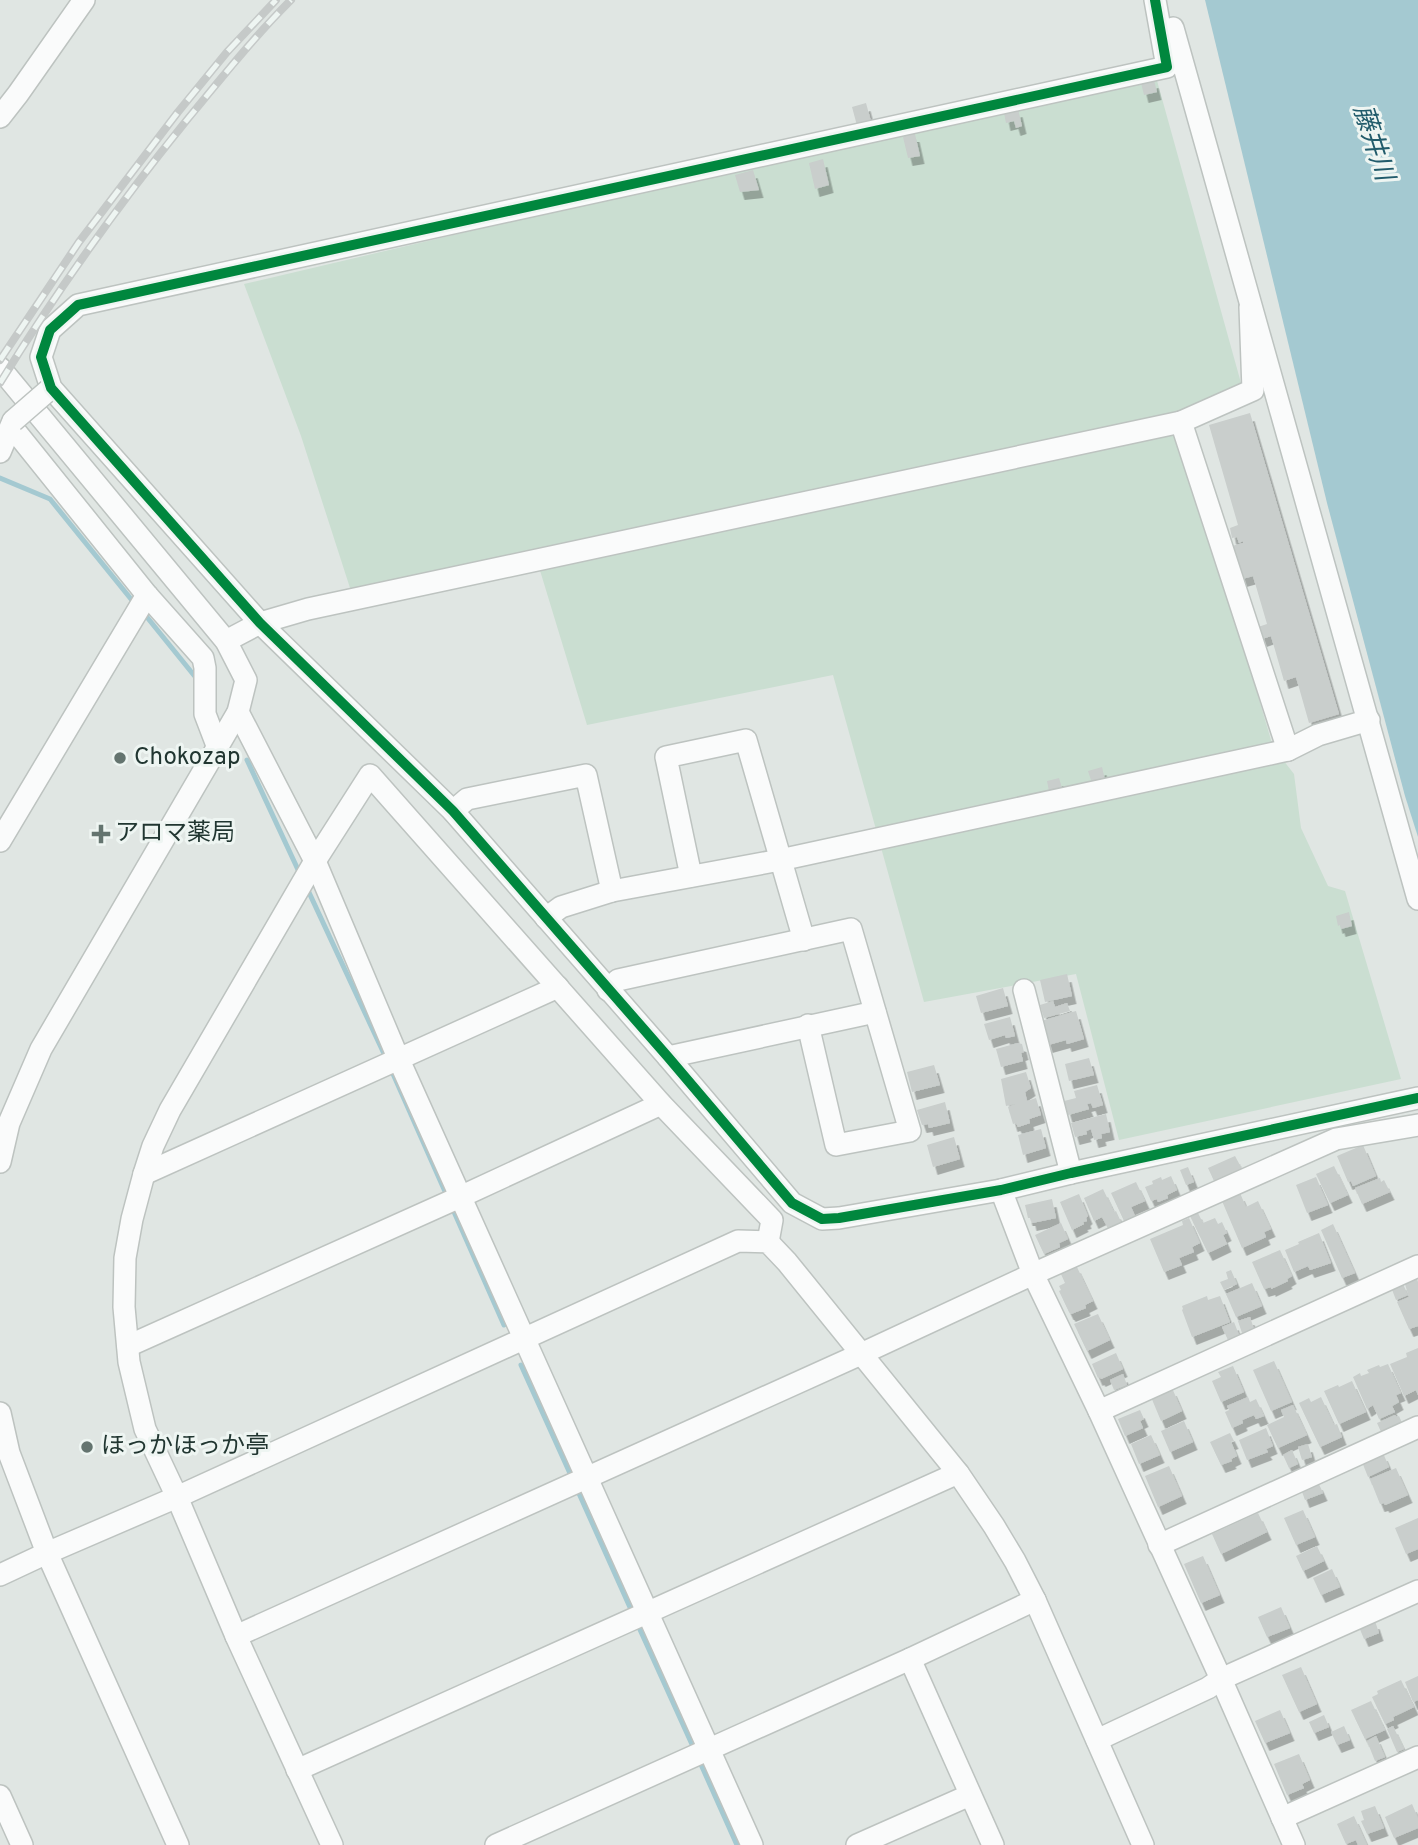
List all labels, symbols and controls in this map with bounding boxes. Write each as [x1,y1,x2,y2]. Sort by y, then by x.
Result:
water label: 藤井川 [1344,101,1401,188]
place label: Chokozap [134,743,241,773]
marker: Chokozap [112,750,128,766]
place label: アロマ薬局 [115,819,235,849]
marker: アロマ薬局 [93,826,109,842]
place label: ほっかほっか亭 [101,1432,269,1462]
marker: ほっかほっか亭 [79,1439,95,1455]

